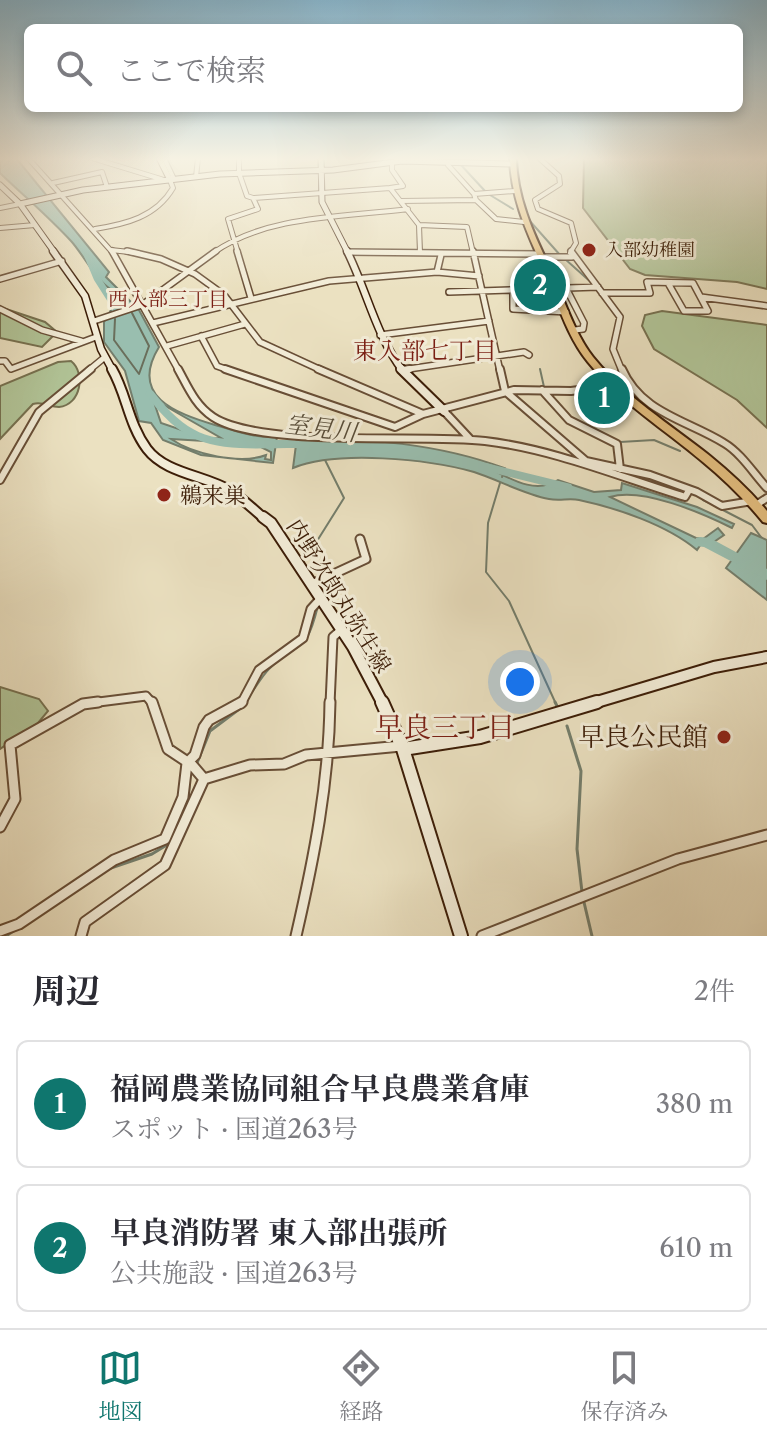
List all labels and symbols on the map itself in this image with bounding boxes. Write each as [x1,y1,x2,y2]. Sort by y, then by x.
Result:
place label: 入部幼稚園 [605,239,695,261]
marker: 入部幼稚園 [580,241,598,259]
pin: 2 [514,255,566,315]
district label: 西入部三丁目 [108,287,228,311]
district label: 東入部七丁目 [353,336,497,365]
pin: 1 [578,368,630,428]
water label: 室見川 [284,409,361,447]
place label: 鵜来巣 [180,482,246,509]
marker: 鵜来巣 [155,486,173,504]
street label: 内野次郎丸弥生線 [281,514,397,678]
your location [500,662,540,702]
district label: 早良三丁目 [375,710,515,744]
place label: 早良公民館 [578,721,708,753]
marker: 早良公民館 [715,728,733,746]

